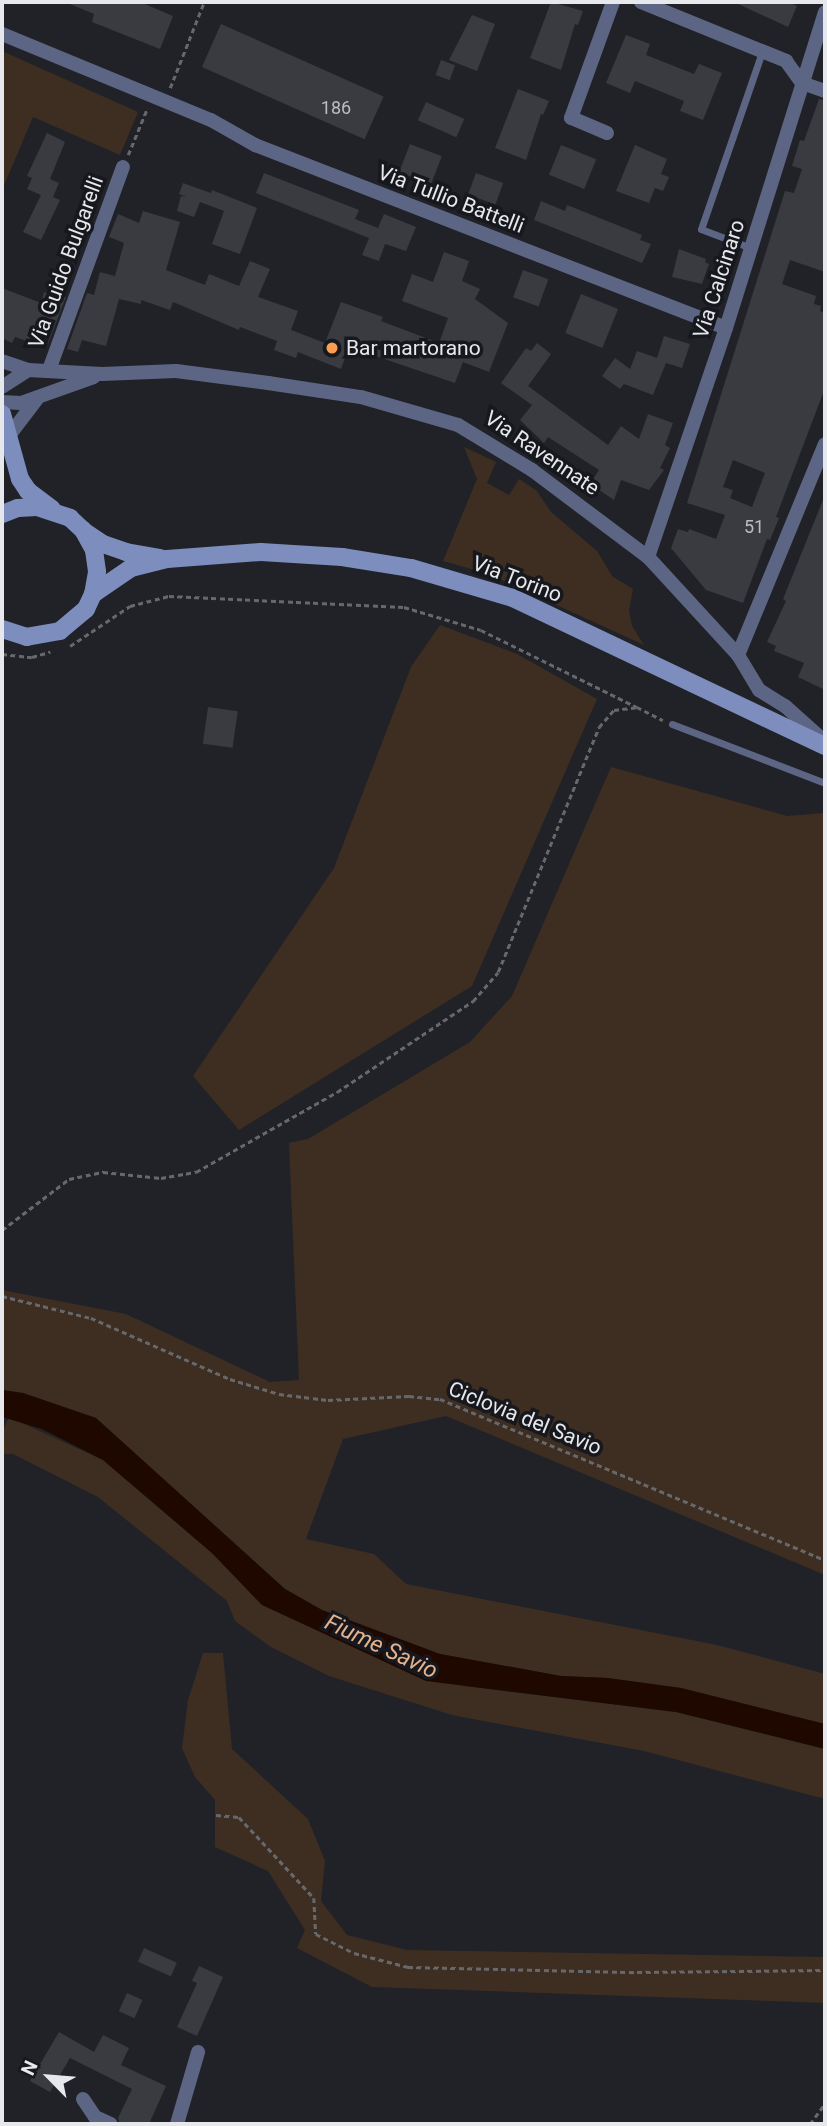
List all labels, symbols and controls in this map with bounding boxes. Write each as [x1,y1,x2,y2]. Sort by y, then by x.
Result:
house number: 186 [321,97,351,119]
street label: Via Tullio Battelli [374,159,528,239]
street label: Via Guido Bulgarelli [23,172,109,352]
street label: Via Calcinaro [688,216,750,342]
place label: Bar martorano [346,335,481,361]
marker: Bar martorano [324,340,340,356]
street label: Via Ravennate [480,405,604,501]
house number: 51 [744,516,764,538]
street label: Via Torino [468,550,566,608]
street label: Ciclovia del Savio [445,1376,605,1460]
water label: Fiume Savio [320,1609,442,1685]
north arrow [14,2042,84,2112]
text: N [16,2057,43,2079]

